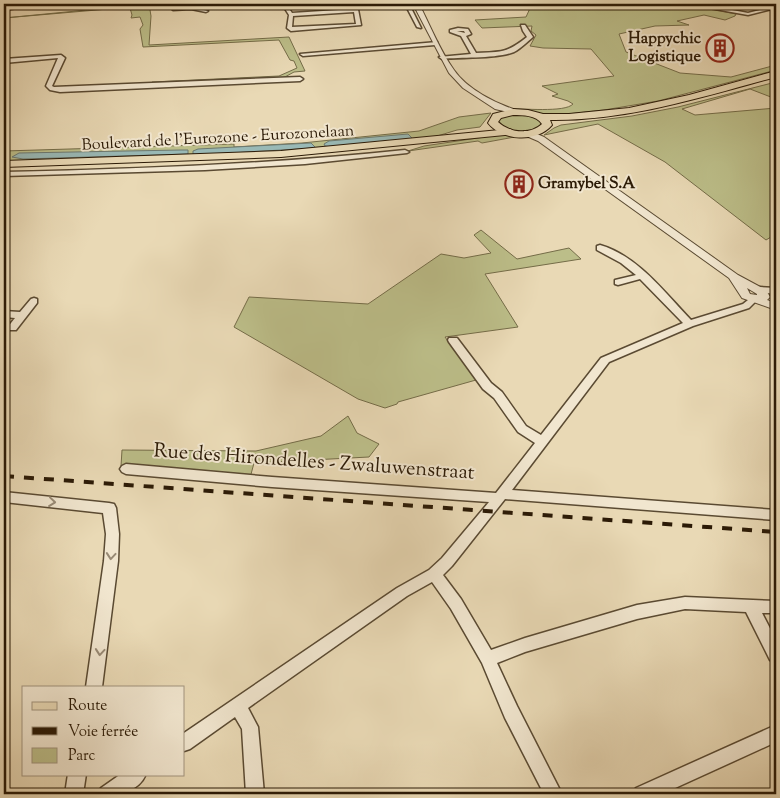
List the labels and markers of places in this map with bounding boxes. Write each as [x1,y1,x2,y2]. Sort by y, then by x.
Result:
place label: Happychic Logistique [628,28,702,69]
building icon: Happychic Logistique [705,33,735,63]
building icon: Gramybel S.A [504,169,534,199]
place label: Gramybel S.A [538,173,635,196]

